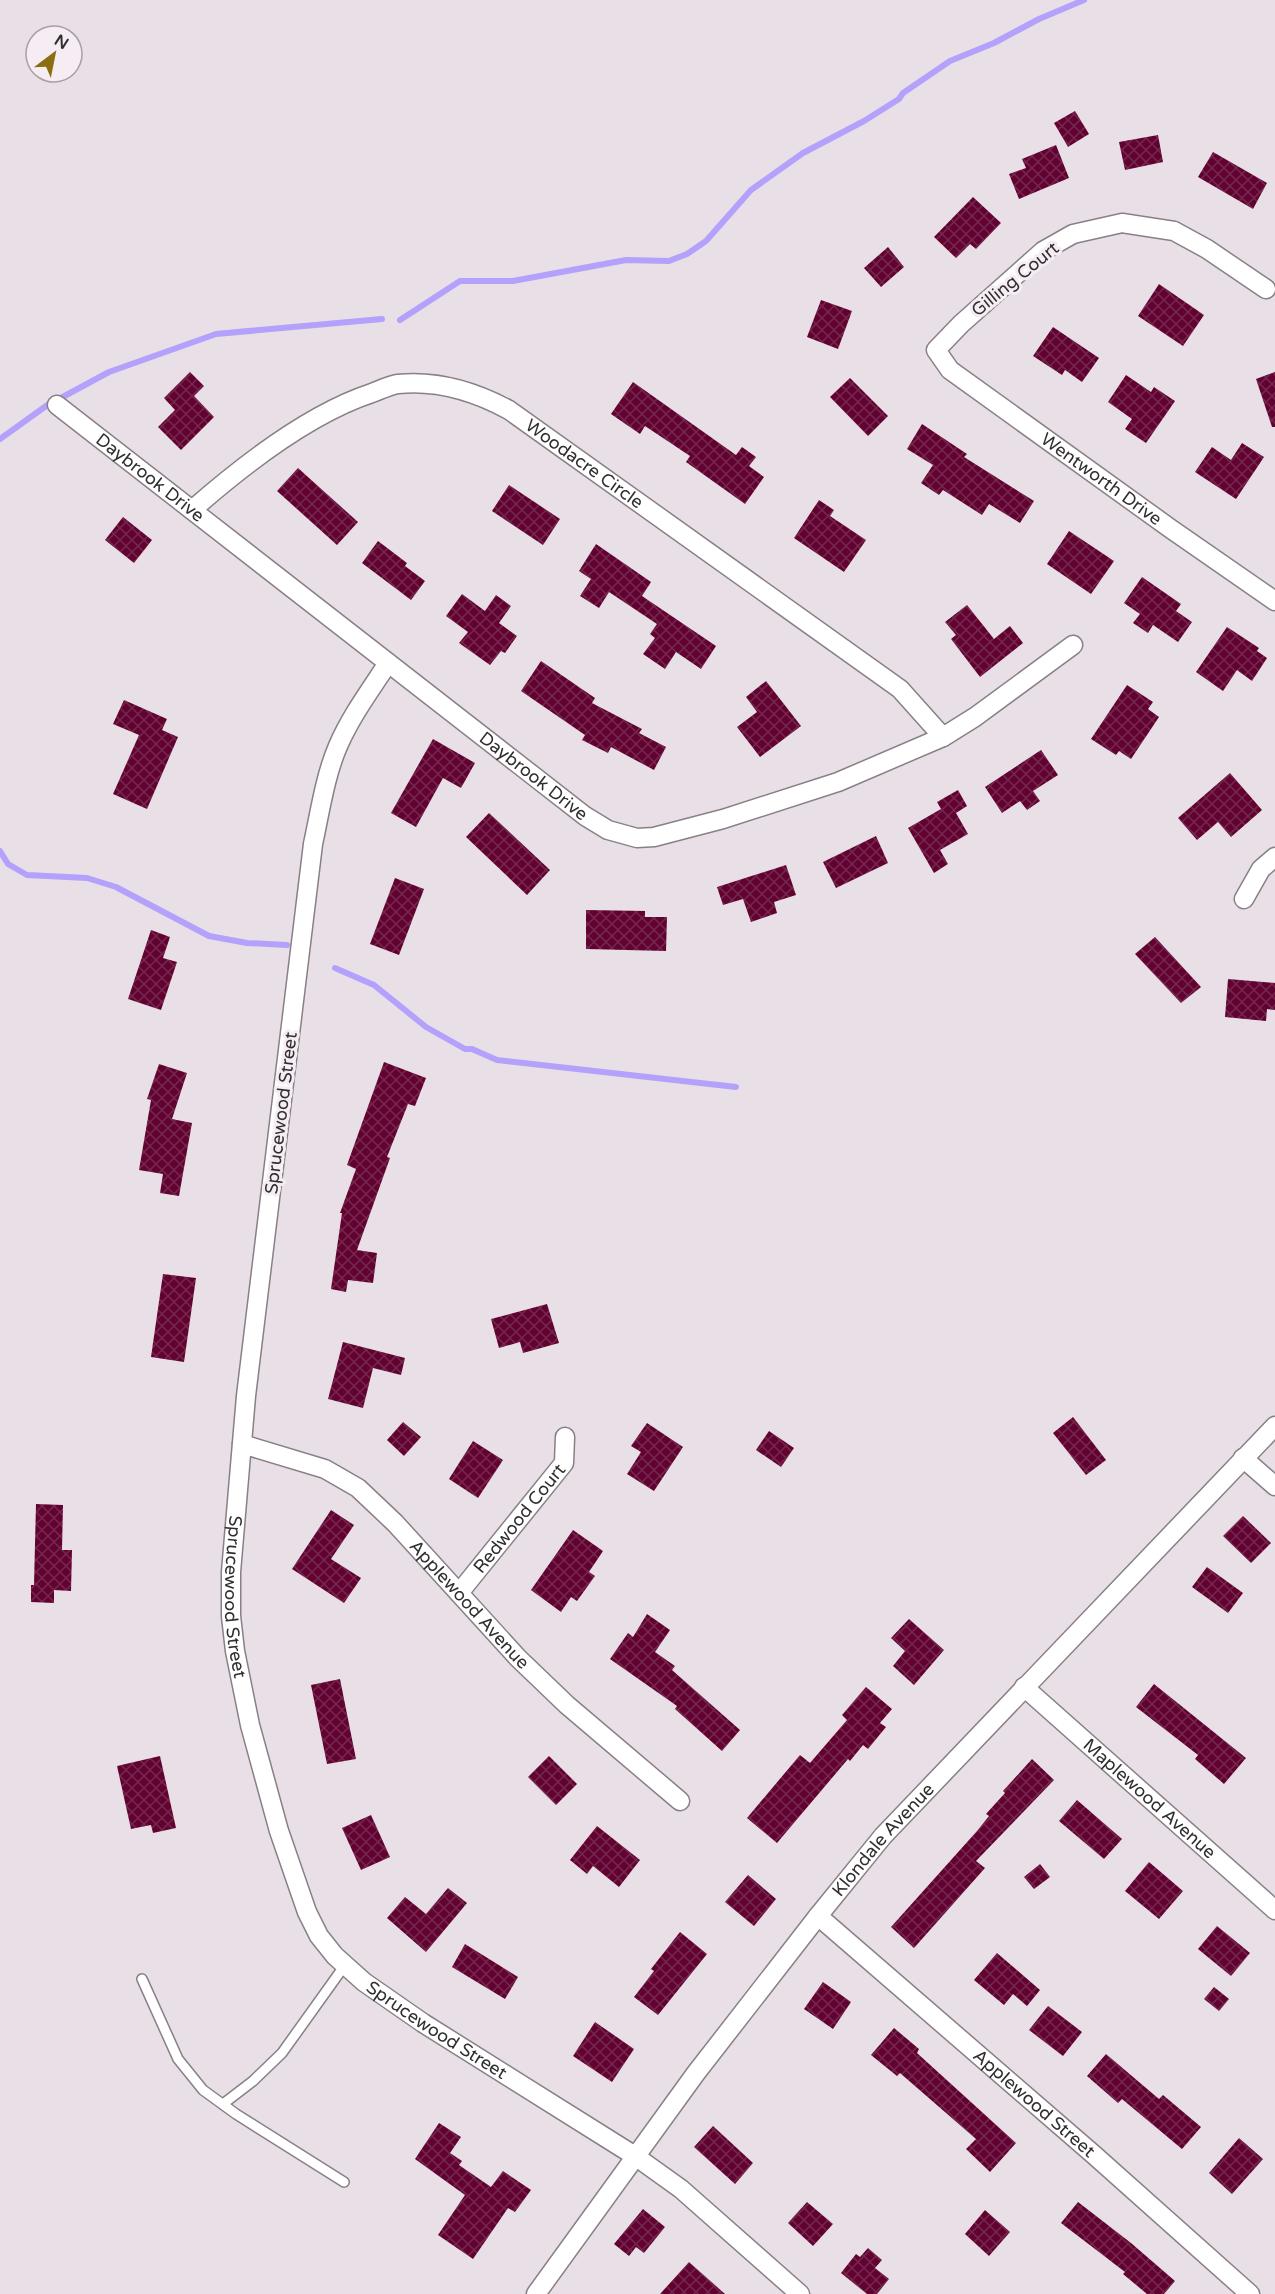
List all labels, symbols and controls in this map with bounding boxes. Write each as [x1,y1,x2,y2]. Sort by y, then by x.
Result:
north arrow [24,24,84,84]
text: N [51,30,72,54]
street label: Gilling Court [967,237,1063,321]
street label: Woodacre Circle [521,414,648,513]
street label: Daybrook Drive [91,428,209,527]
street label: Wentworth Drive [1037,428,1166,530]
street label: Daybrook Drive [475,727,592,825]
street label: Sprucewood Street [260,1031,302,1195]
street label: Redwood Court [469,1459,570,1578]
street label: Sprucewood Street [220,1515,251,1680]
street label: Applewood Avenue [405,1535,534,1674]
street label: Maplewood Avenue [1079,1734,1220,1863]
street label: Klondale Avenue [827,1778,939,1901]
street label: Sprucewood Street [362,1976,511,2084]
street label: Applewood Street [969,2044,1100,2162]

